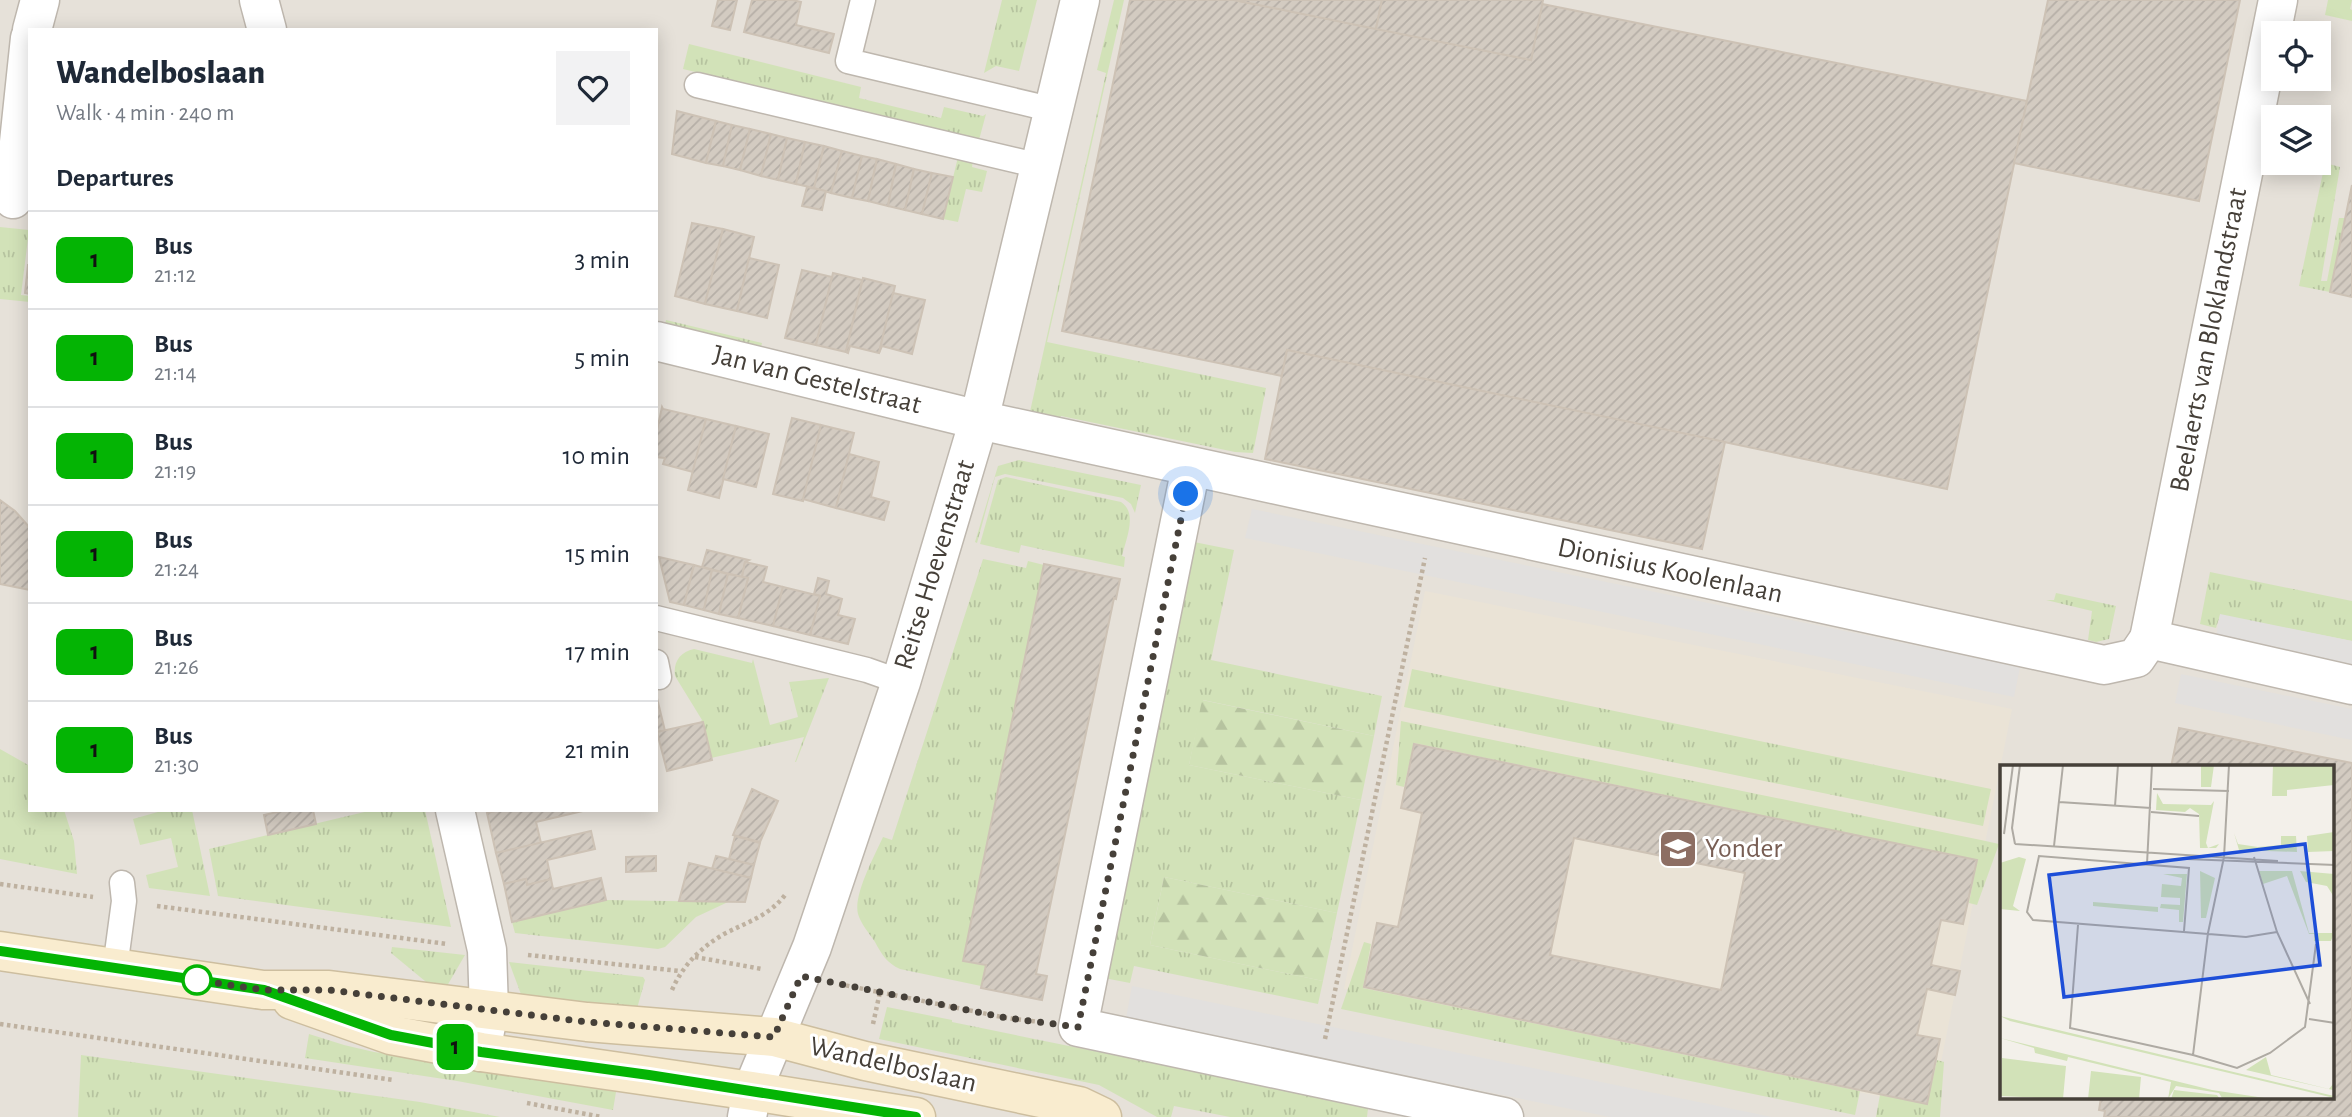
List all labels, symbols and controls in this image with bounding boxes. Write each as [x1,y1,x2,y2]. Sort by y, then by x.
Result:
map controls [2261,21,2331,175]
button: locate [2261,21,2331,91]
button: heart [556,51,630,125]
text: Wandelboslaan [56,57,265,90]
text: Walk · 4 min · 240 m [56,102,234,125]
button: layers [2261,105,2331,175]
text: Departures [56,165,174,191]
street label: Beelaerts van Bloklandstraat [2166,185,2252,494]
text: Bus [154,233,193,259]
text: 3 min [574,247,630,273]
text: 1 [90,248,99,272]
text: 21:12 [154,264,196,287]
text: Bus [154,331,193,357]
street label: Jan van Gestelstraat [710,341,924,419]
text: 5 min [574,345,630,371]
text: 1 [90,346,99,370]
text: 21:14 [154,362,197,385]
text: Bus [154,429,193,455]
text: 10 min [563,443,630,469]
text: 1 [90,444,99,468]
street label: Reitse Hoevenstraat [890,457,980,673]
text: 21:19 [154,460,196,483]
your location [1168,476,1203,511]
text: Bus [154,527,193,553]
street label: Dionisius Koolenlaan [1555,533,1785,609]
text: 15 min [565,541,630,567]
text: 1 [90,542,99,566]
text: 21:24 [154,558,199,581]
text: Bus [154,625,193,651]
text: 17 min [565,639,630,665]
text: 1 [90,640,99,664]
text: 21:26 [154,656,199,679]
text: Bus [154,723,193,749]
text: 21 min [564,737,630,763]
text: 1 [90,738,99,762]
text: 21:30 [154,754,199,777]
inset map [2000,765,2334,1100]
school or university icon: Yonder [1657,828,1699,870]
place label: Yonder [1705,835,1782,863]
unlabelled marker [182,965,212,995]
line badge: 1 [432,1024,478,1070]
street label: Wandelboslaan [807,1032,979,1098]
text: 1 [451,1035,459,1059]

